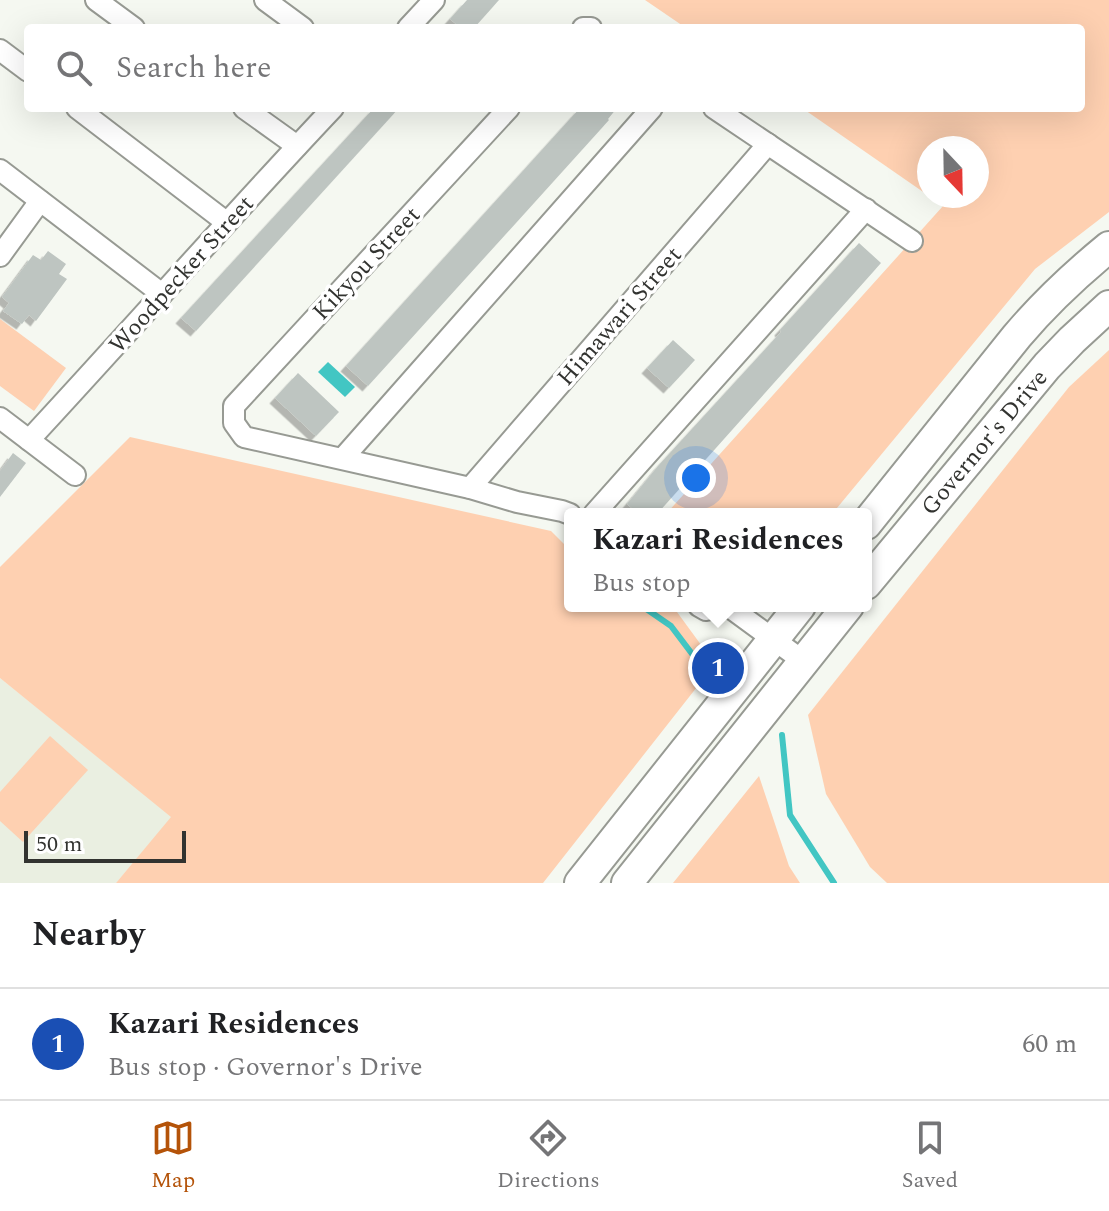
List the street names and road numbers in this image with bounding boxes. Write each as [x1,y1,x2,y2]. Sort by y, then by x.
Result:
street label: Woodpecker Street [101,187,263,362]
street label: Kikyou Street [304,198,429,329]
street label: Himawari Street [549,239,691,395]
street label: Governor's Drive [913,361,1057,524]

